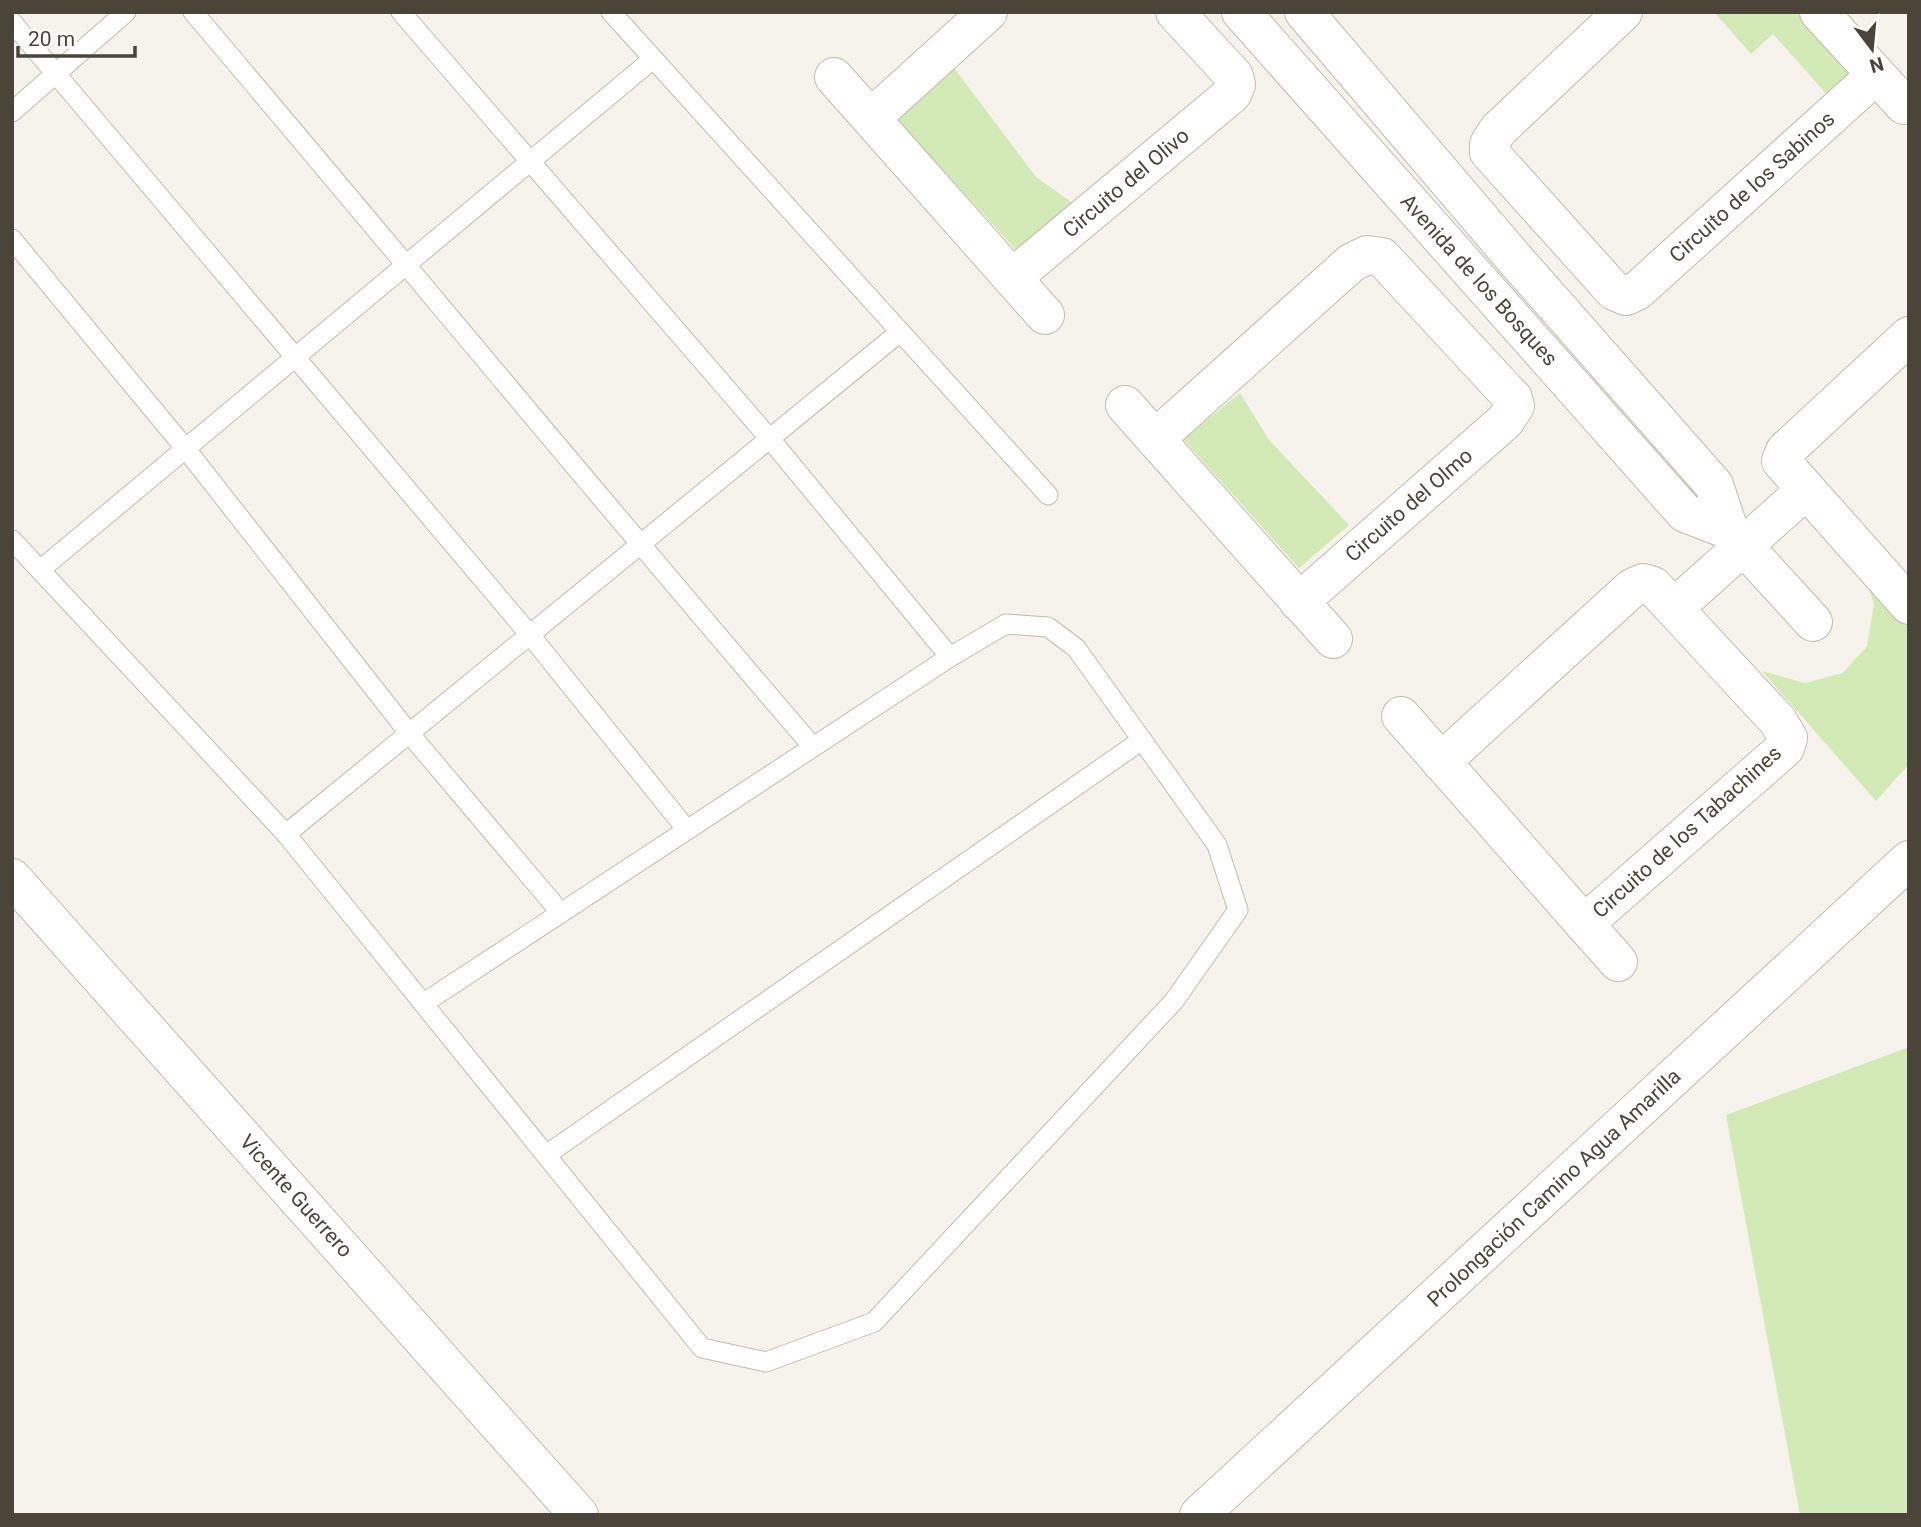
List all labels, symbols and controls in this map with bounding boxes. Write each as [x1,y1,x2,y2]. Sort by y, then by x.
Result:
scale bar [18,14,135,58]
north arrow [1837,14,1907,84]
text: 20 m [28,27,75,51]
text: N [1867,52,1886,78]
street label: Circuito de los Sabinos [1665,107,1839,267]
street label: Circuito del Olivo [1058,123,1194,243]
street label: Avenida de los Bosques [1396,189,1562,371]
street label: Circuito del Olmo [1341,443,1477,567]
street label: Circuito de los Tabachines [1588,741,1786,923]
street label: Prolongación Camino Agua Amarilla [1422,1064,1686,1312]
street label: Vicente Guerrero [235,1130,357,1262]

